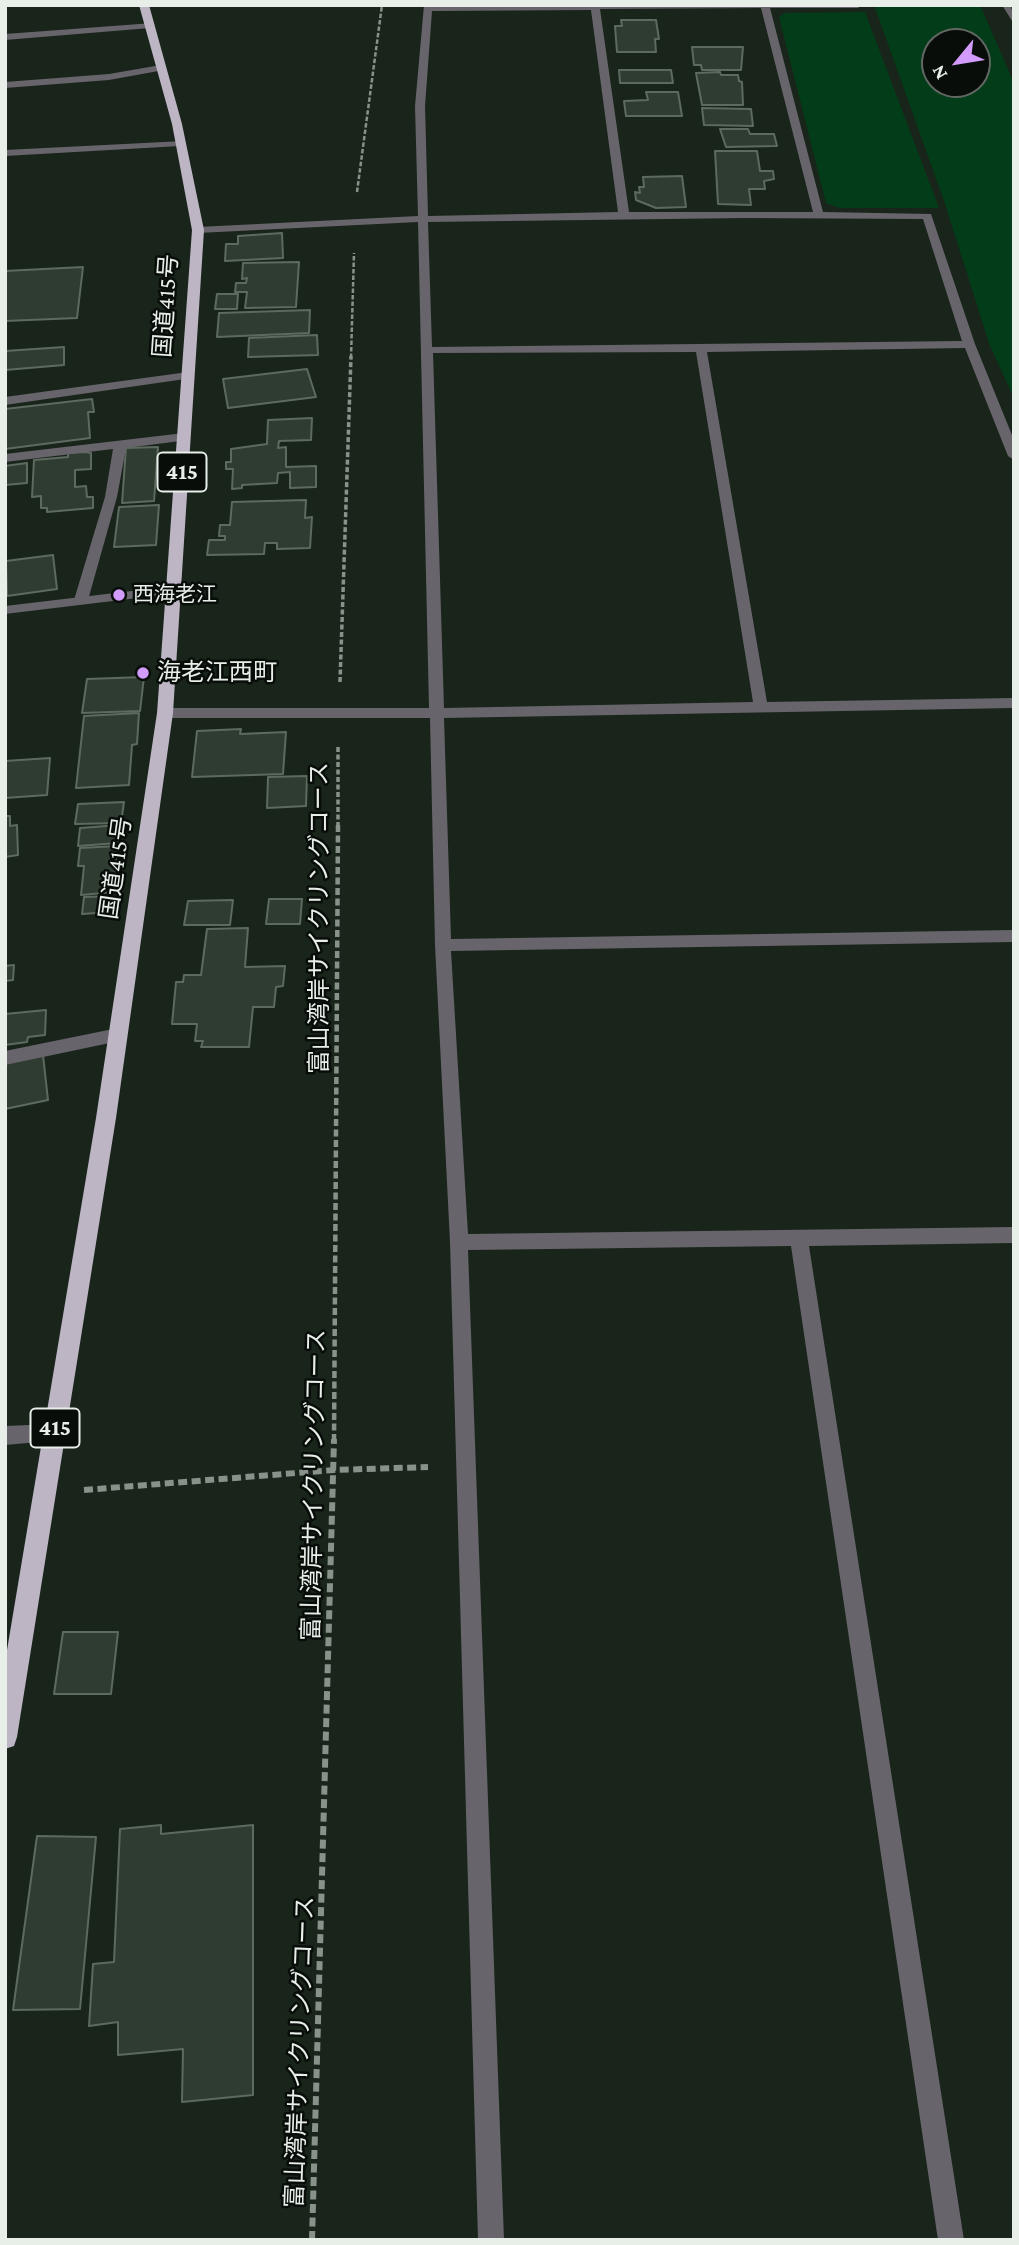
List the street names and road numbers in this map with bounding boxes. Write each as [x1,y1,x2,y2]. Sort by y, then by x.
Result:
street label: 国道415号 [148,253,184,359]
road number: 415 [158,452,206,492]
street label: 富山湾岸サイクリングコース [306,762,334,1074]
street label: 国道415号 [95,815,137,921]
street label: 富山湾岸サイクリングコース [297,1329,331,1641]
road number: 415 [30,1408,80,1448]
street label: 富山湾岸サイクリングコース [280,1896,320,2208]

